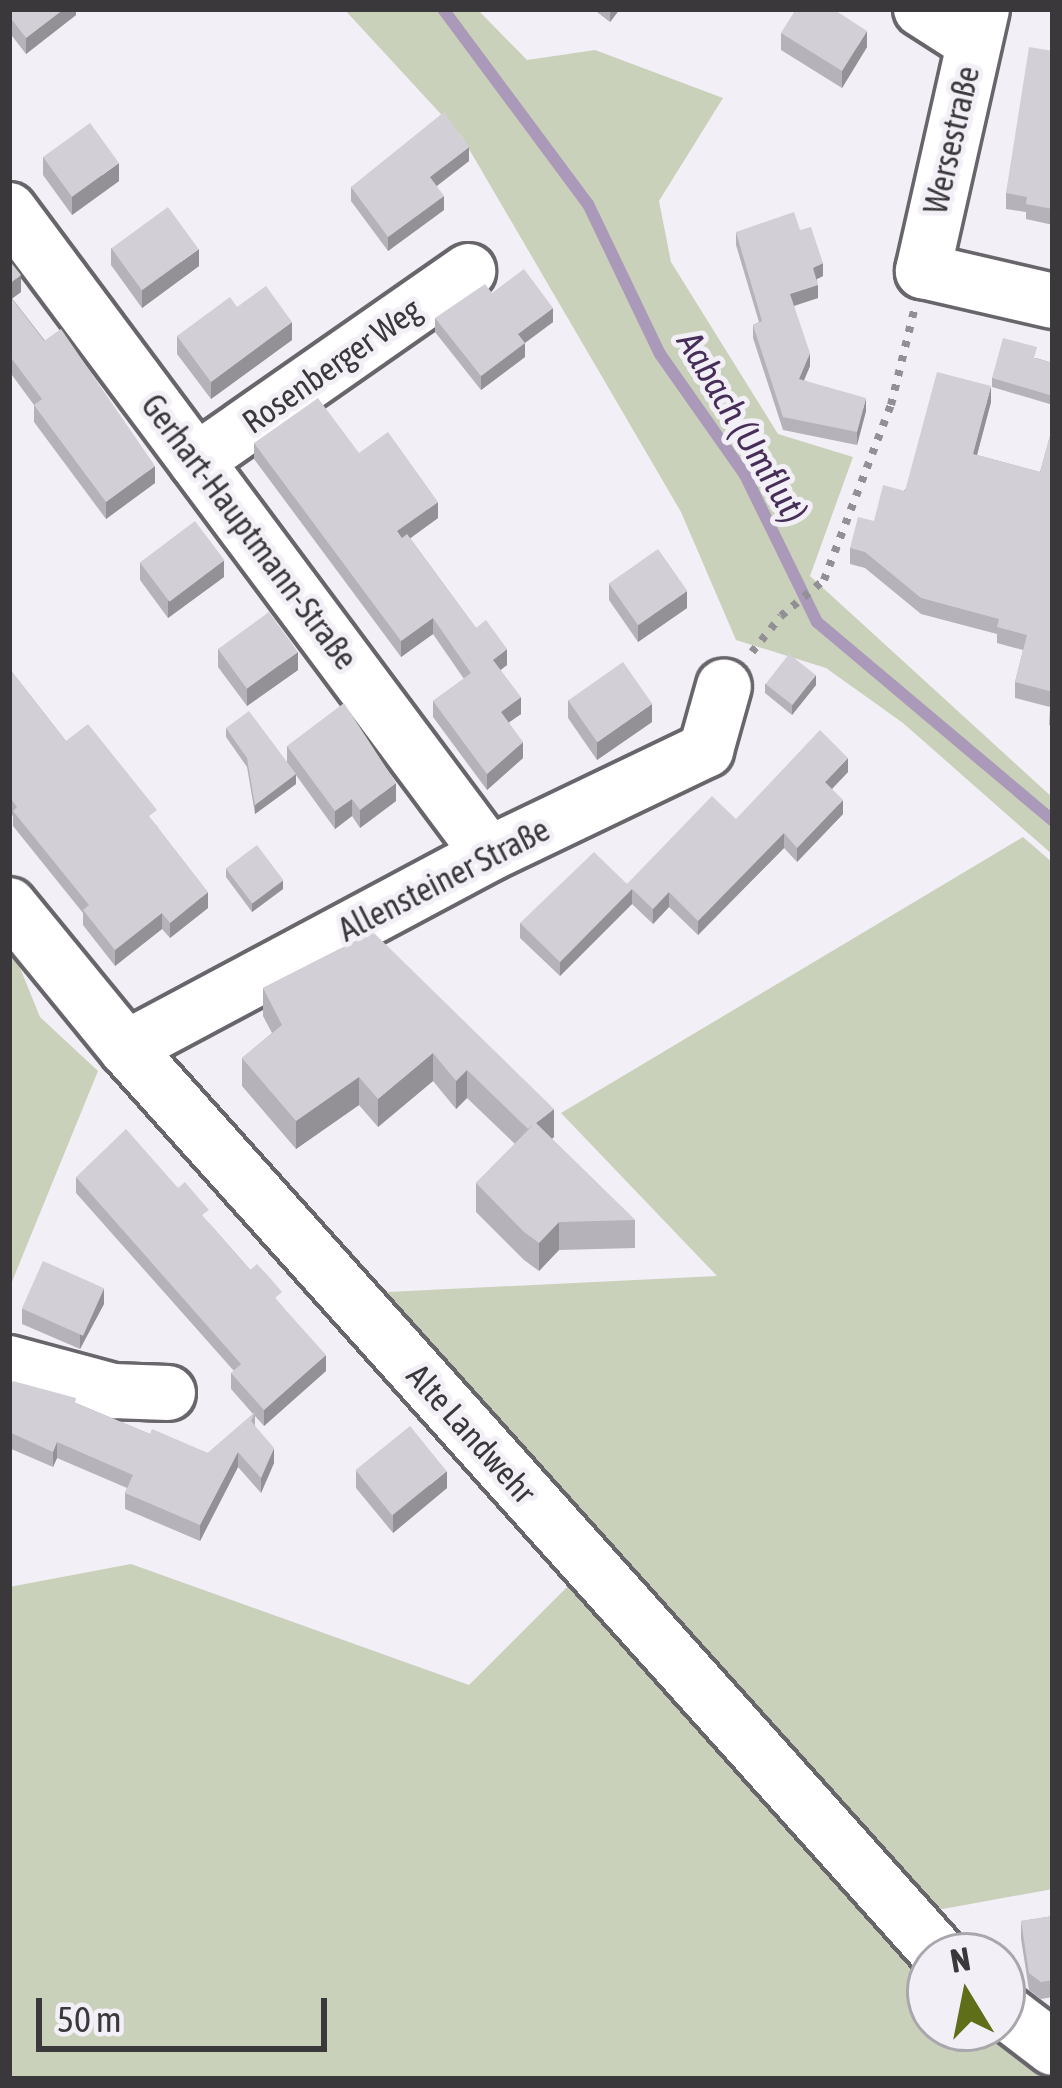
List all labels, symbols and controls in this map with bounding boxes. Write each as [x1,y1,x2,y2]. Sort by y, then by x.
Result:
street label: Wersestraße [916,62,988,218]
street label: Rosenberger Weg [235,290,429,442]
water label: Aabach (Umflut) [668,323,816,531]
street label: Gerhart-Hauptmann-Straße [133,387,365,677]
street label: Allensteiner Straße [332,810,556,950]
street label: Alte Landwehr [398,1356,544,1512]
north arrow [906,1932,1026,2052]
text: N [947,1939,973,1980]
scale bar [42,1974,333,2048]
text: 50 m [57,1998,122,2040]

